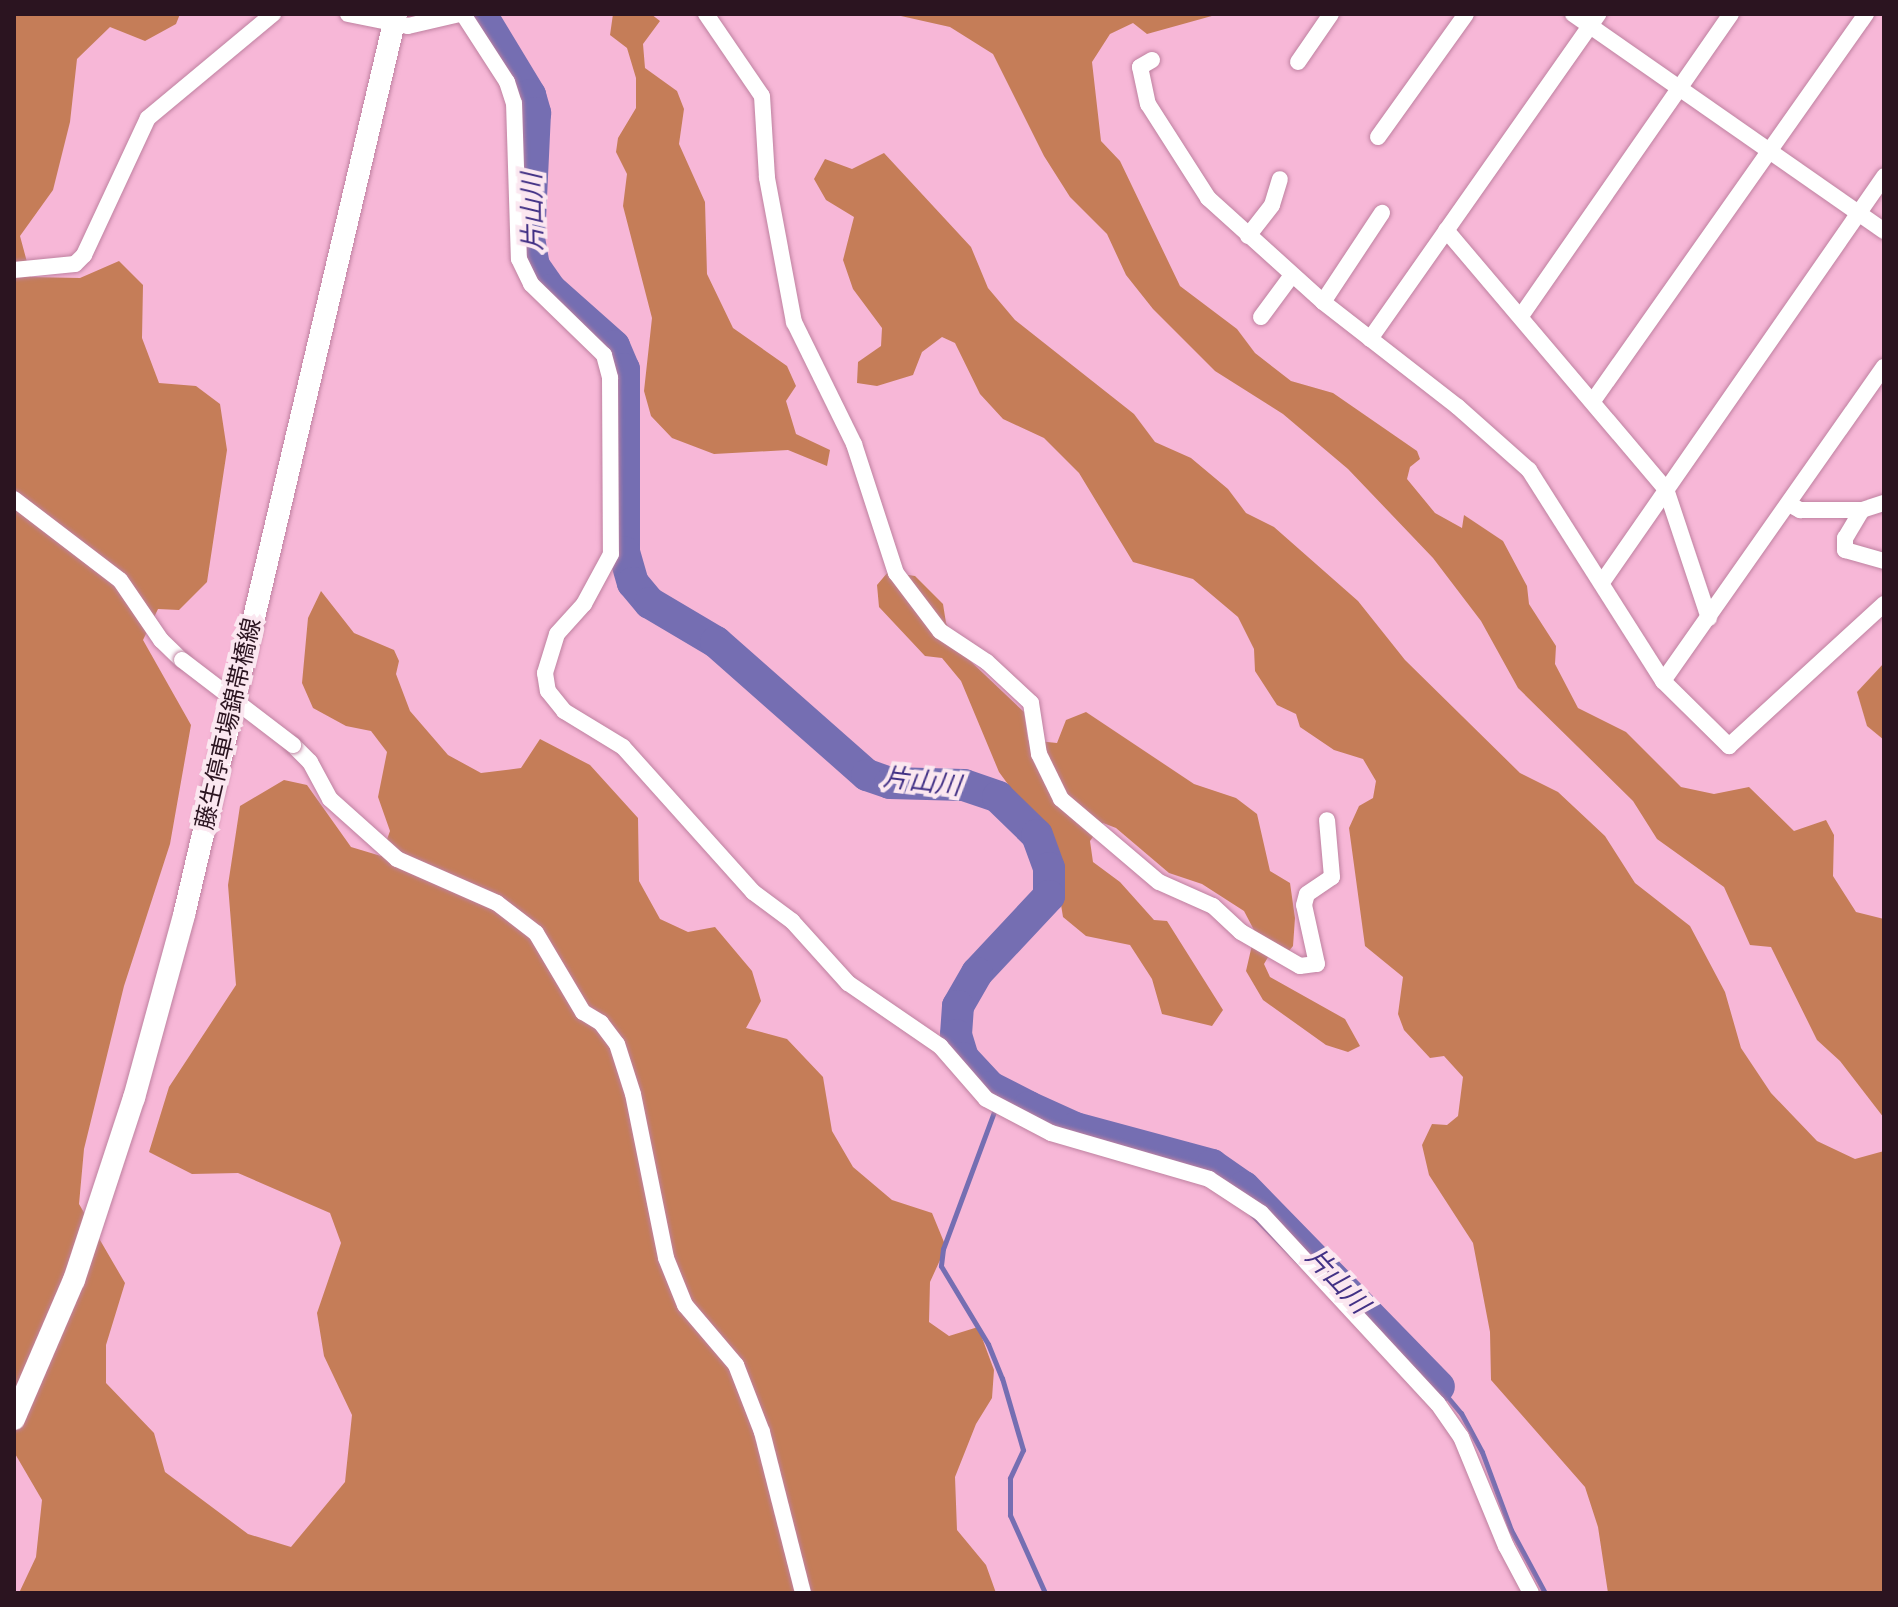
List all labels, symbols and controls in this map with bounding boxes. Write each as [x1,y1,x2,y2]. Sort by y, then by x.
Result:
water label: 片山川 [517,173,549,251]
street label: 藤生停車場錦帯橋線 [191,616,267,832]
water label: 片山川 [881,762,963,802]
water label: 片山川 [1299,1242,1375,1320]

